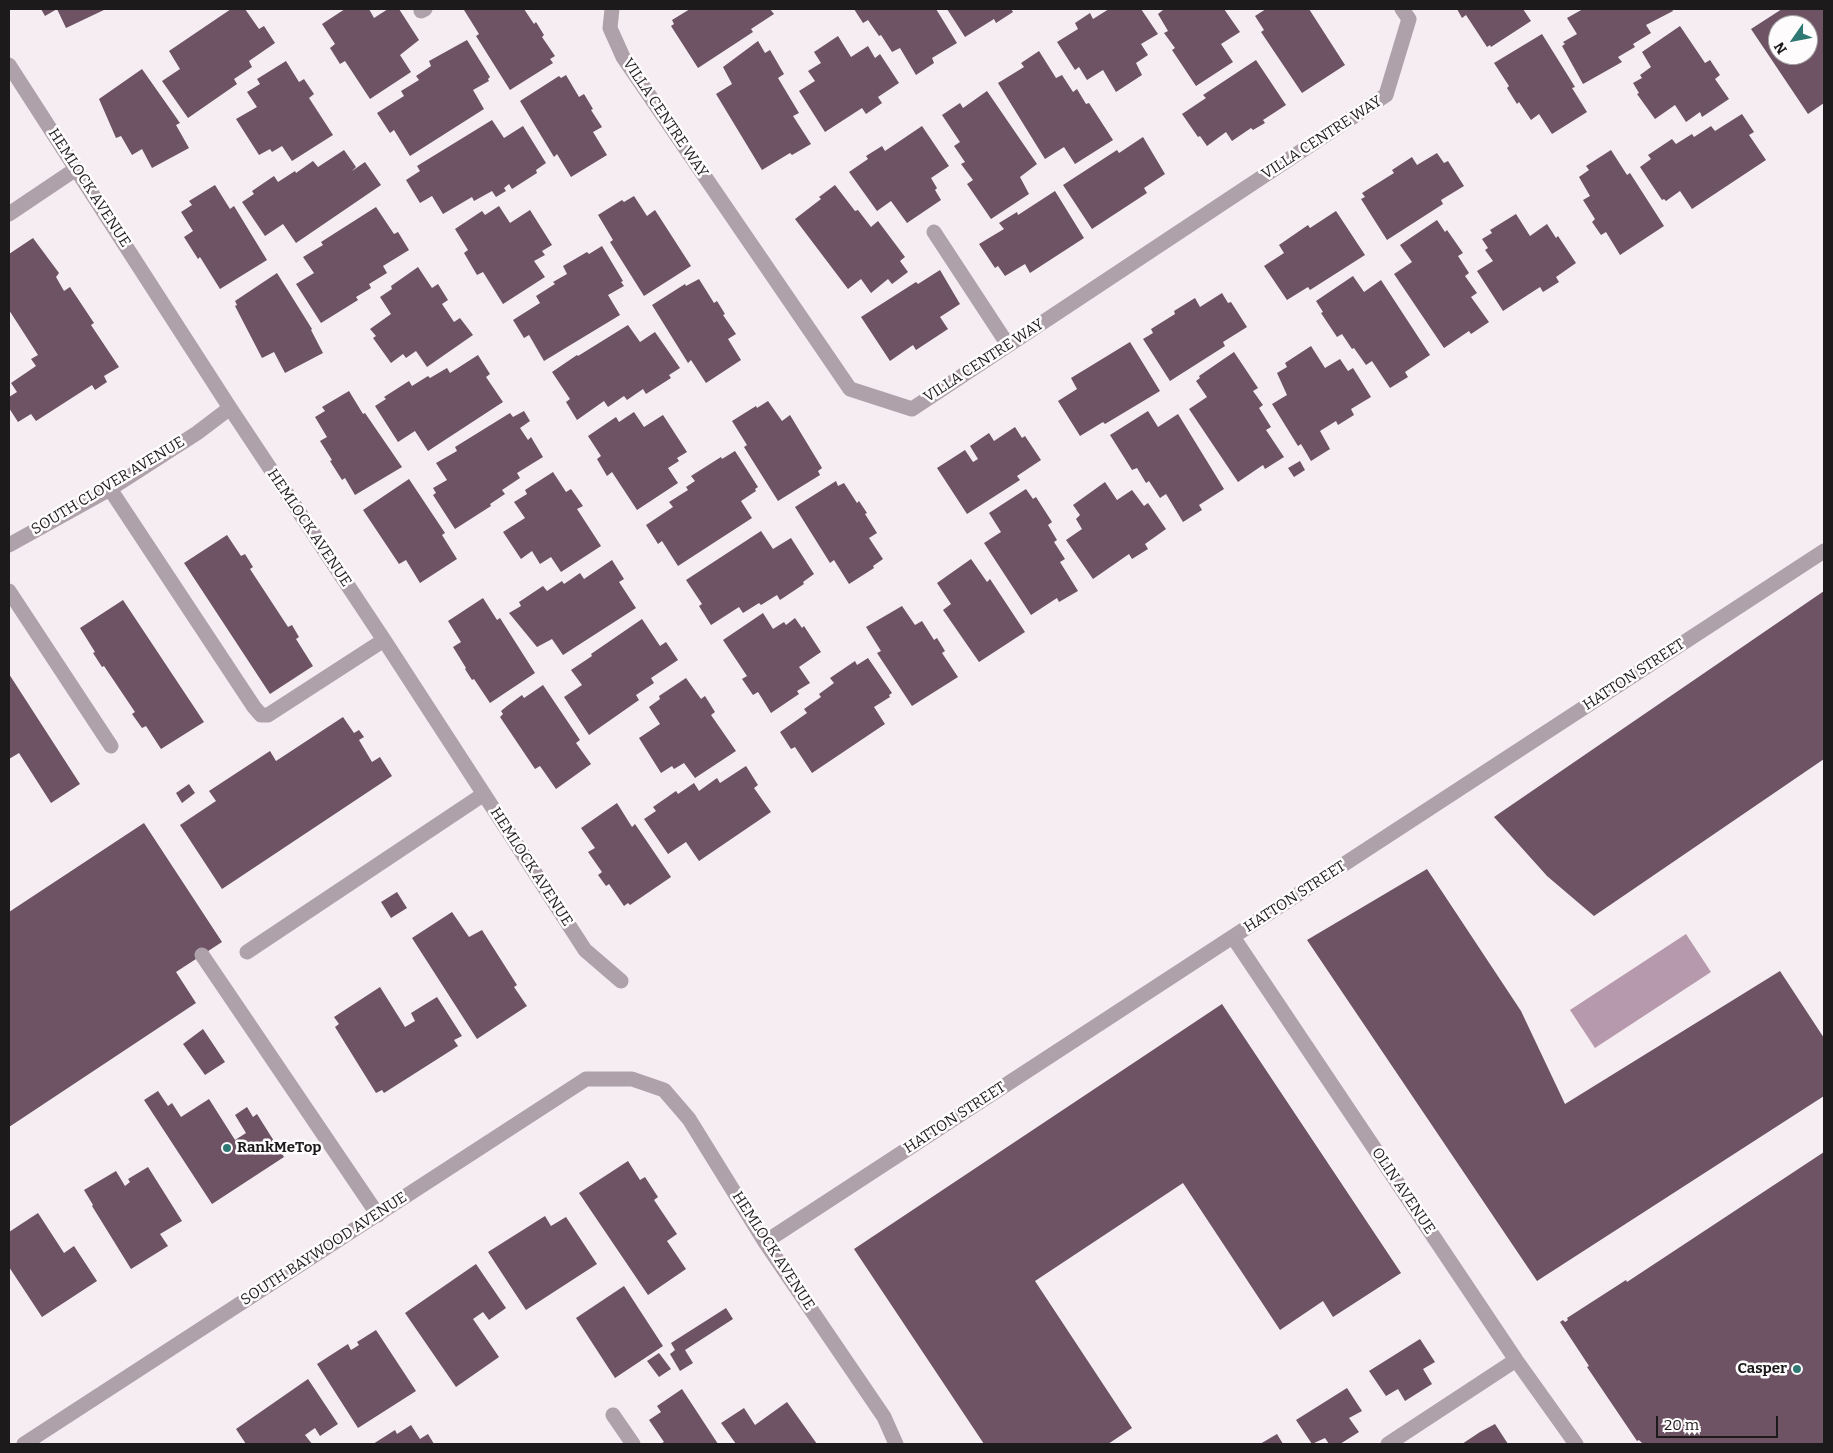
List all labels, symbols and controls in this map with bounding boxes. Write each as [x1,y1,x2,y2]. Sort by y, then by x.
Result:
north arrow [1768,15,1818,65]
text: N [1771,39,1791,57]
street label: VILLA CENTRE WAY [619,55,711,181]
street label: VILLA CENTRE WAY [1259,92,1385,184]
street label: HEMLOCK AVENUE [44,125,134,251]
street label: VILLA CENTRE WAY [921,315,1047,407]
street label: SOUTH CLOVER AVENUE [28,433,188,539]
street label: HEMLOCK AVENUE [263,466,355,590]
street label: HATTON STREET [1580,635,1688,715]
street label: HEMLOCK AVENUE [486,804,576,930]
street label: HATTON STREET [1241,857,1349,937]
street label: HATTON STREET [901,1078,1009,1158]
place label: RankMeTop [237,1139,321,1157]
marker: RankMeTop [221,1142,233,1154]
street label: OLIN AVENUE [1367,1144,1439,1238]
street label: HEMLOCK AVENUE [728,1188,818,1314]
street label: SOUTH BAYWOOD AVENUE [238,1189,410,1309]
place label: Casper [1738,1360,1787,1378]
marker: Casper [1791,1363,1803,1375]
scale bar [1658,1406,1780,1438]
text: 20 m [1664,1416,1699,1434]

